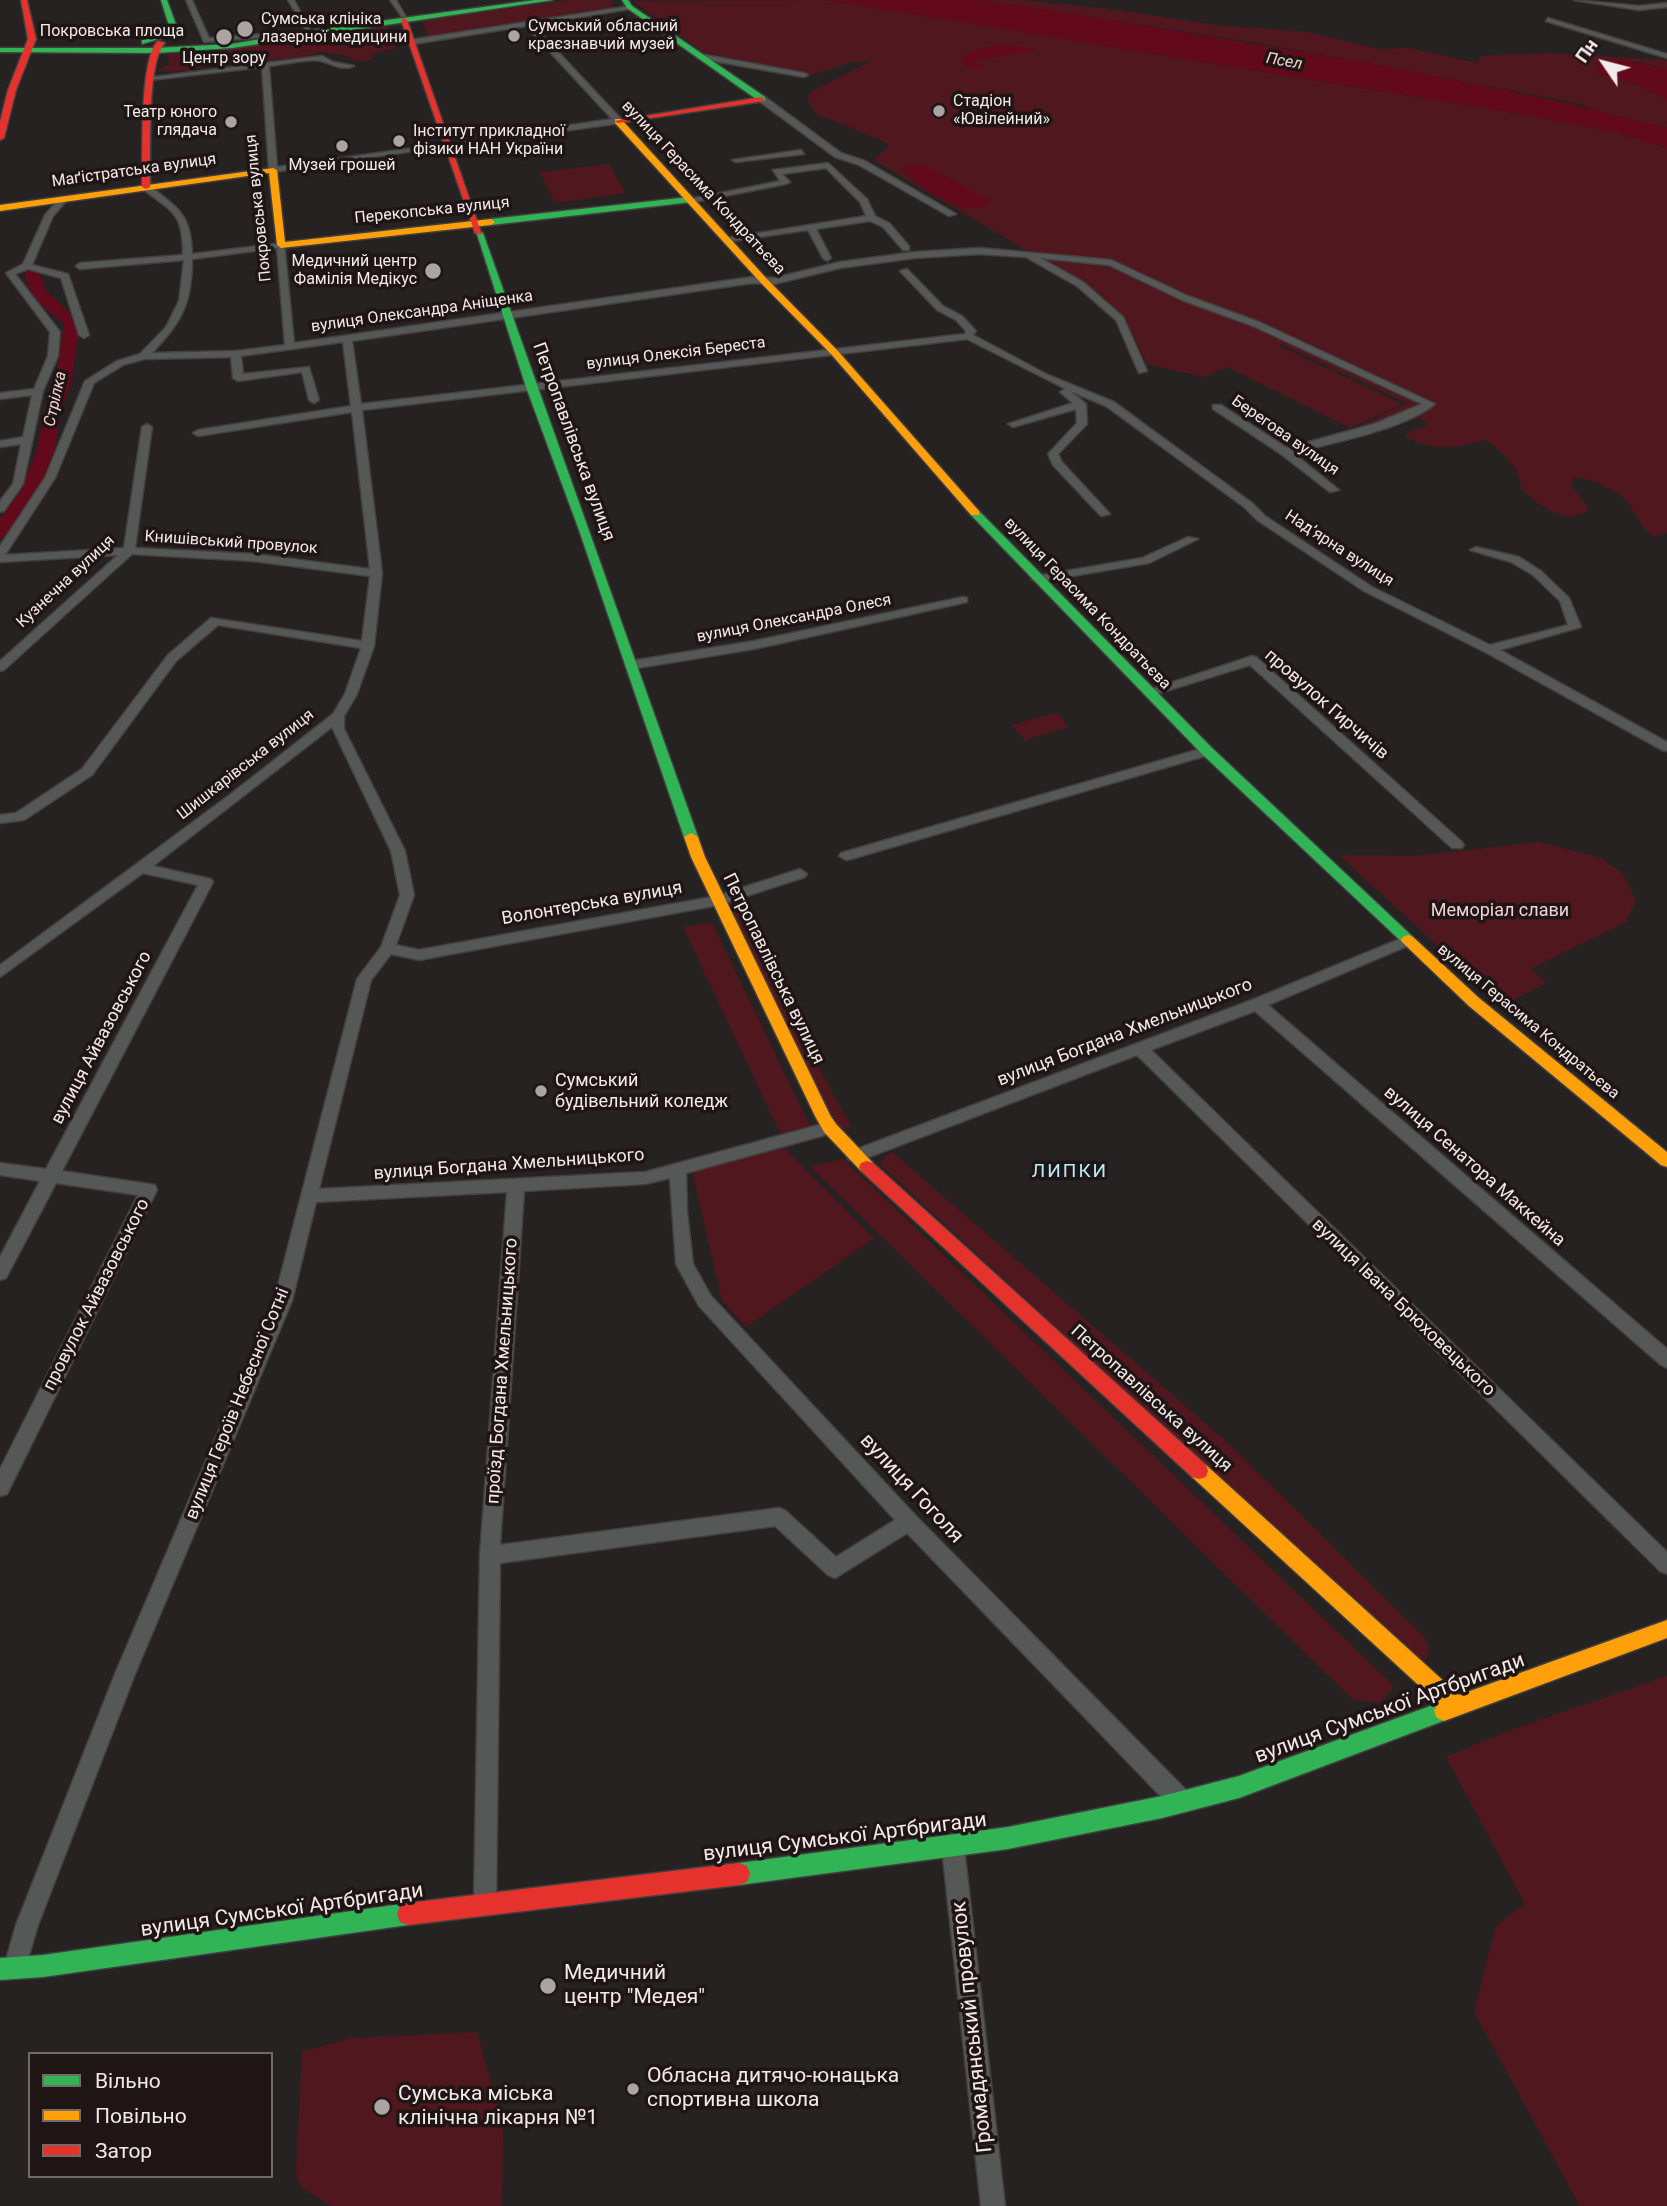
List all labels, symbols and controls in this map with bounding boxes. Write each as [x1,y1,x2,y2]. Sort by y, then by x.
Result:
place label: Сумська клініка лазерної медицини [261,10,407,48]
place label: Сумський обласний краєзнавчий музей [528,17,678,55]
marker: Сумська клініка лазерної медицини [235,19,255,39]
street label: Покровська площа [40,22,184,42]
marker: Центр зору [214,27,234,47]
marker: Сумський обласний краєзнавчий музей [506,28,522,44]
north arrow [1569,28,1639,98]
text: Пн [1570,34,1603,67]
place label: Центр зору [182,49,266,69]
water label: Псел [1264,49,1304,75]
place label: Стадіон «Ювілейний» [953,92,1050,130]
street label: вулиця Герасима Кондратьєва [617,97,789,279]
place label: Театр юного глядача [123,103,217,141]
marker: Стадіон «Ювілейний» [931,103,947,119]
marker: Театр юного глядача [223,114,239,130]
place label: Інститут прикладної фізики НАН України [413,122,565,160]
street label: Покровська вулиця [242,133,276,283]
marker: Інститут прикладної фізики НАН України [391,133,407,149]
marker: Музей грошей [334,138,350,154]
street label: Маґістратська вулиця [51,150,217,192]
place label: Музей грошей [289,156,395,176]
street label: Перекопська вулиця [354,193,510,229]
place label: Медичний центр Фамілія Медікус [291,252,417,290]
marker: Медичний центр Фамілія Медікус [423,261,443,281]
street label: вулиця Олександра Аніщенка [310,287,534,337]
street label: вулиця Олексія Береста [585,333,767,375]
street label: Петропавлівська вулиця [527,340,619,544]
water label: Стрілка [41,370,71,428]
street label: Берегова вулиця [1228,392,1342,480]
street label: Надʼярна вулиця [1281,507,1397,591]
street label: вулиця Герасима Кондратьєва [1000,514,1174,694]
street label: Книшівський провулок [144,527,318,559]
street label: Кузнечна вулиця [13,532,119,632]
street label: вулиця Олександра Олеся [695,591,893,647]
street label: провулок Гирчичів [1260,645,1392,765]
street label: Шишкарівська вулиця [174,706,318,824]
street label: Петропавлівська вулиця [717,870,829,1068]
street label: Волонтерська вулиця [500,877,684,931]
park label: Меморіал слави [1431,900,1569,922]
street label: вулиця Герасима Кондратьєва [1433,940,1623,1104]
street label: вулиця Айвазовського [47,948,157,1128]
street label: вулиця Богдана Хмельницького [995,974,1255,1092]
place label: Сумський будівельний коледж [555,1070,728,1112]
street label: вулиця Сенатора Маккейна [1379,1082,1569,1252]
marker: Сумський будівельний коледж [533,1083,549,1099]
street label: вулиця Богдана Хмельницького [373,1145,645,1185]
district label: ЛИПКИ [1032,1161,1108,1183]
street label: провулок Айвазовського [39,1195,155,1395]
street label: вулиця Івана Брюховецького [1307,1215,1499,1401]
street label: проїзд Богдана Хмельницького [483,1237,523,1505]
street label: вулиця Героїв Небесної Сотні [182,1285,294,1523]
street label: Петропавлівська вулиця [1066,1321,1236,1477]
street label: вулиця Гоголя [854,1429,968,1549]
street label: вулиця Сумської Артбригади [1252,1648,1528,1770]
street label: вулиця Сумської Артбригади [702,1808,988,1868]
street label: вулиця Сумської Артбригади [139,1879,425,1943]
street label: Громадянський провулок [947,1900,999,2154]
place label: Медичний центр "Медея" [564,1961,705,2011]
marker: Медичний центр "Медея" [538,1976,558,1996]
legend [28,2052,273,2178]
place label: Обласна дитячо-юнацька спортивна школа [647,2064,899,2114]
text: Вільно [95,2069,161,2093]
marker: Обласна дитячо-юнацька спортивна школа [625,2081,641,2097]
place label: Сумська міська клінічна лікарня №1 [398,2082,598,2132]
marker: Сумська міська клінічна лікарня №1 [372,2097,392,2117]
text: Повільно [95,2104,187,2128]
text: Затор [95,2139,152,2163]

